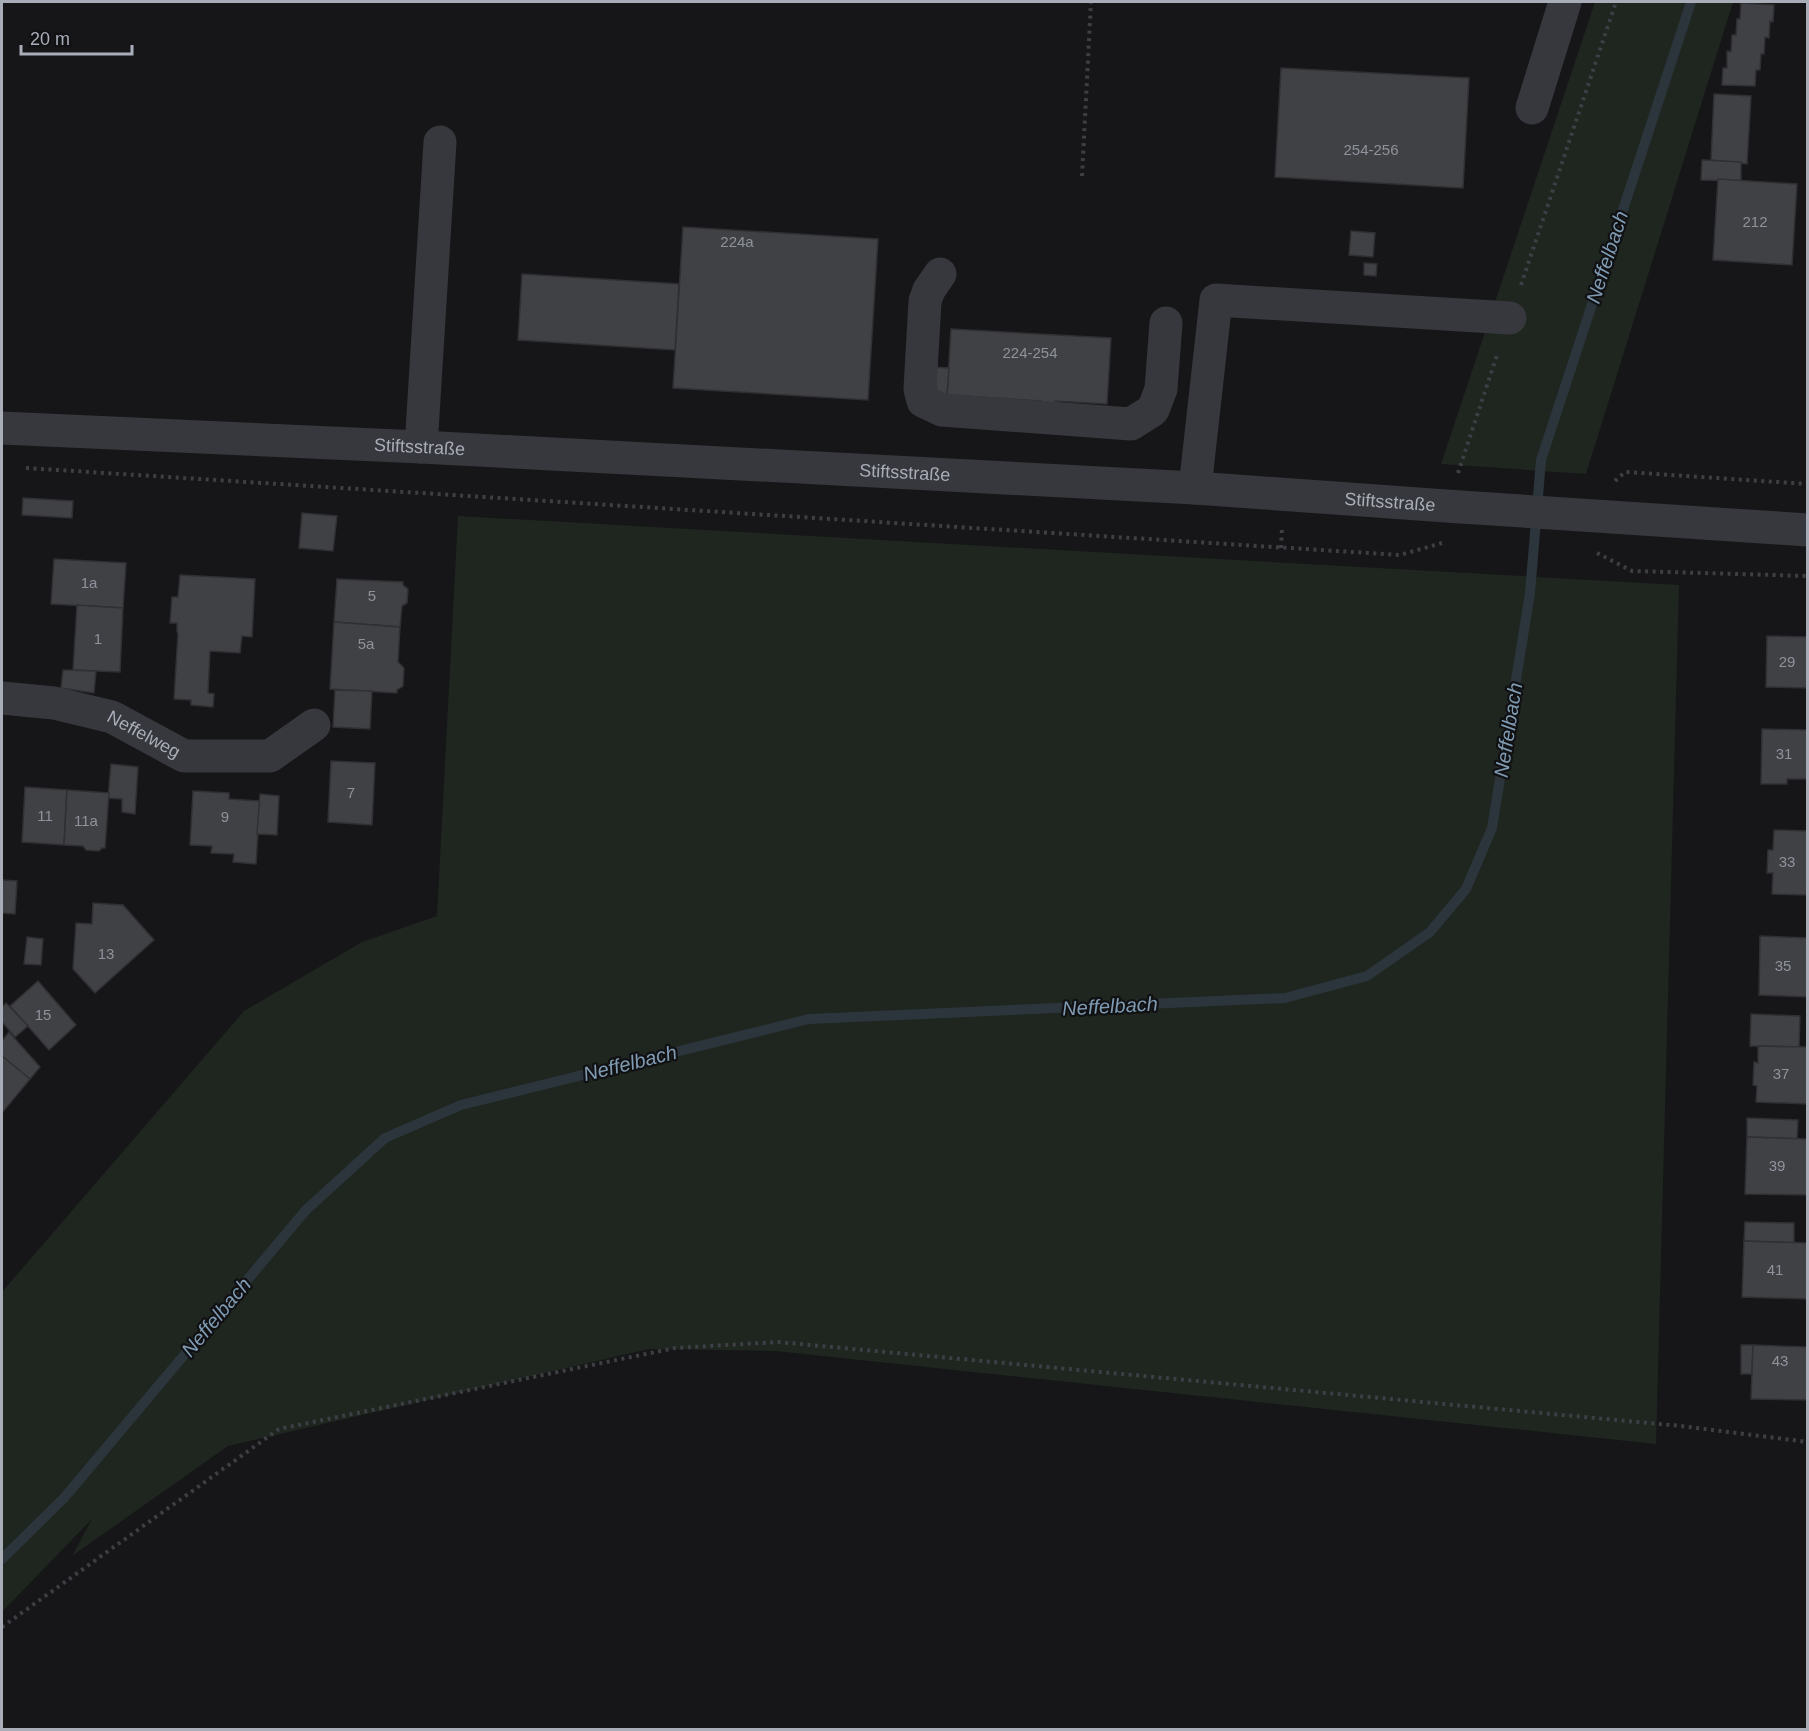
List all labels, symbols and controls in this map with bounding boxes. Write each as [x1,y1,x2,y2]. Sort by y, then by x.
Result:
scale bar [21,18,132,56]
text: 20 m [30,29,70,49]
house number: 254-256 [1343,141,1399,158]
water label: Neffelbach [1582,208,1632,306]
house number: 212 [1742,213,1768,230]
house number: 224a [720,233,754,250]
house number: 224-254 [1002,344,1058,361]
street label: Stiftsstraße [374,435,466,459]
street label: Stiftsstraße [859,460,951,485]
street label: Stiftsstraße [1344,489,1436,515]
house number: 1a [81,574,98,591]
house number: 5 [368,587,376,604]
house number: 1 [94,630,102,647]
house number: 5a [358,635,375,652]
house number: 29 [1779,653,1795,670]
water label: Neffelbach [1490,681,1526,779]
street label: Neffelweg [104,706,184,762]
house number: 31 [1776,745,1792,762]
house number: 7 [347,784,355,801]
house number: 11 [37,807,53,824]
house number: 9 [221,808,229,825]
house number: 11a [74,812,99,829]
house number: 33 [1779,853,1795,870]
house number: 13 [98,945,114,962]
house number: 35 [1775,957,1791,974]
water label: Neffelbach [1062,993,1158,1019]
house number: 15 [35,1006,51,1023]
water label: Neffelbach [581,1041,679,1085]
house number: 37 [1773,1065,1789,1082]
house number: 39 [1769,1157,1785,1174]
house number: 41 [1767,1261,1783,1278]
water label: Neffelbach [177,1273,255,1361]
house number: 43 [1772,1352,1788,1369]

